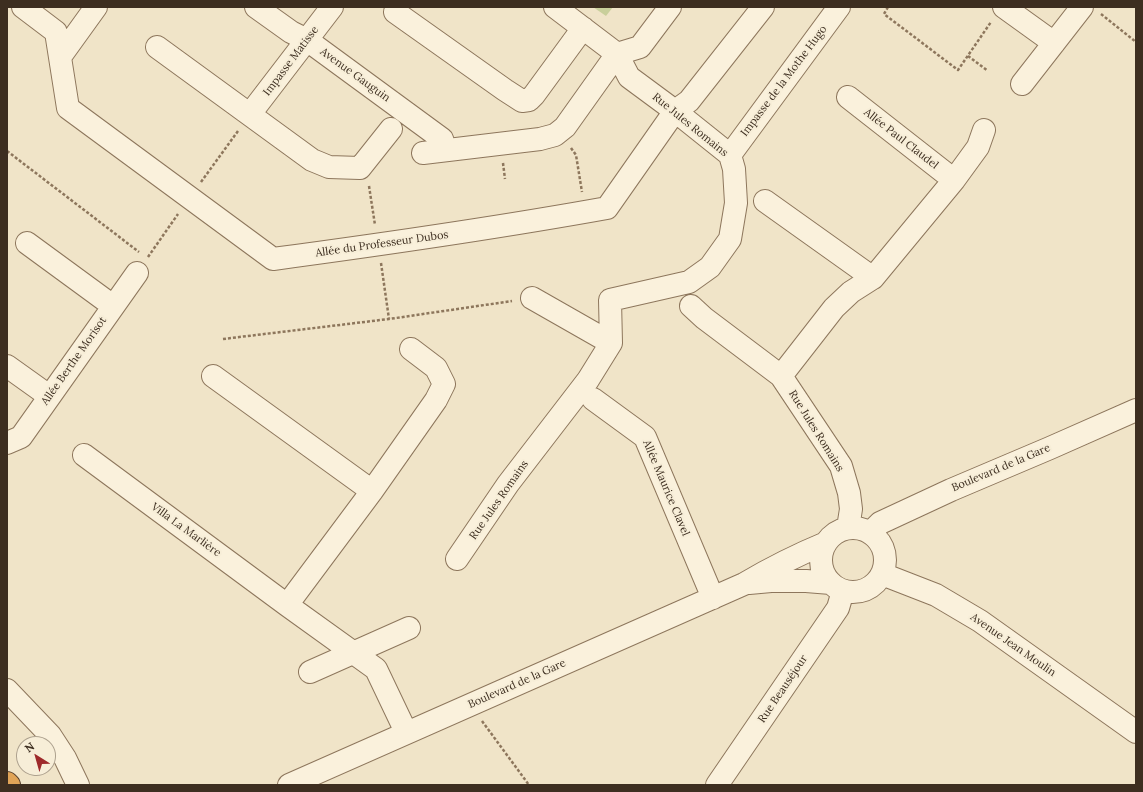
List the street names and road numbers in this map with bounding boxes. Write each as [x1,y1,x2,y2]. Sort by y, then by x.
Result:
street label: Impasse de la Mothe Hugo [738,23,830,139]
street label: Impasse Matisse [260,24,322,98]
street label: Avenue Gauguin [317,45,393,105]
street label: Rue Jules Romains [649,90,731,160]
street label: Allée Paul Claudel [861,106,941,172]
street label: Allée du Professeur Dubos [315,228,449,260]
street label: Allée Berthe Morisot [38,314,110,408]
street label: Rue Jules Romains [786,388,846,474]
street label: Allée Maurice Clavel [640,438,692,538]
street label: Boulevard de la Gare [950,441,1052,495]
street label: Rue Jules Romains [467,458,531,542]
street label: Villa La Marlière [149,500,223,560]
street label: Avenue Jean Moulin [968,611,1058,679]
street label: Rue Beauséjour [755,653,811,725]
street label: Boulevard de la Gare [466,656,568,712]

